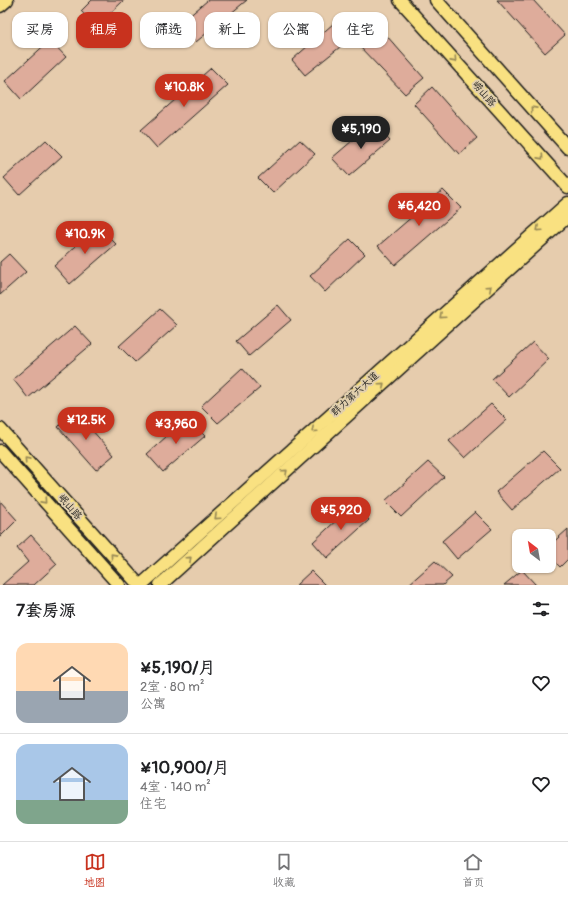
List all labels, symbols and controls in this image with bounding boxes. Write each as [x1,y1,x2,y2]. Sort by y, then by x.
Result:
chip: 买房 [12,12,68,48]
chip: 租房 [76,12,132,48]
chip: 筛选 [140,12,196,48]
chip: 新上 [204,12,260,48]
chip: 公寓 [268,12,324,48]
chip: 住宅 [332,12,388,48]
one-way arrow [449,55,457,63]
pin: ¥10.8K [151,74,217,108]
text: ¥10.8K [164,79,204,95]
street label: 崂山路 [470,79,498,109]
one-way arrow [530,106,537,113]
pin: ¥5,190 [328,116,394,150]
text: ¥5,190 [341,121,381,137]
one-way arrow [536,152,544,160]
pin: ¥6,420 [386,193,452,227]
text: ¥6,420 [397,198,441,214]
pin: ¥10.9K [52,221,118,255]
one-way arrow [536,224,544,231]
text: ¥10.9K [65,226,105,242]
one-way arrow [484,286,491,293]
one-way arrow [439,311,447,318]
street label: 群力第六大道 [329,369,381,419]
one-way arrow [377,382,385,389]
pin: ¥12.5K [53,407,119,441]
pin: ¥3,960 [143,411,209,445]
text: ¥12.5K [66,412,106,428]
text: ¥3,960 [155,416,197,432]
one-way arrow [311,426,319,433]
one-way arrow [24,456,31,464]
one-way arrow [281,469,288,476]
street label: 岷山路 [56,492,84,522]
one-way arrow [40,496,47,504]
pin: ¥5,920 [308,497,374,531]
text: ¥5,920 [320,502,362,518]
one-way arrow [214,512,222,520]
north arrow [512,529,556,573]
map controls [512,529,556,573]
one-way arrow [111,553,118,561]
one-way arrow [184,556,192,564]
icon: filters [530,598,552,620]
text: 7套房源 [16,600,76,621]
text: ¥5,190/月 [140,657,215,678]
icon: home [48,659,96,707]
icon: heart [530,672,552,694]
text: 2室 · 80 m² [140,679,204,695]
text: 公寓 [140,696,166,712]
text: ¥10,900/月 [140,757,229,778]
icon: home [48,760,96,808]
icon: heart [530,773,552,795]
text: 4室 · 140 m² [140,779,211,795]
text: 住宅 [140,796,166,812]
tab: 地图 [84,851,106,889]
tab: 收藏 [273,851,295,889]
tab: 首页 [462,851,484,889]

